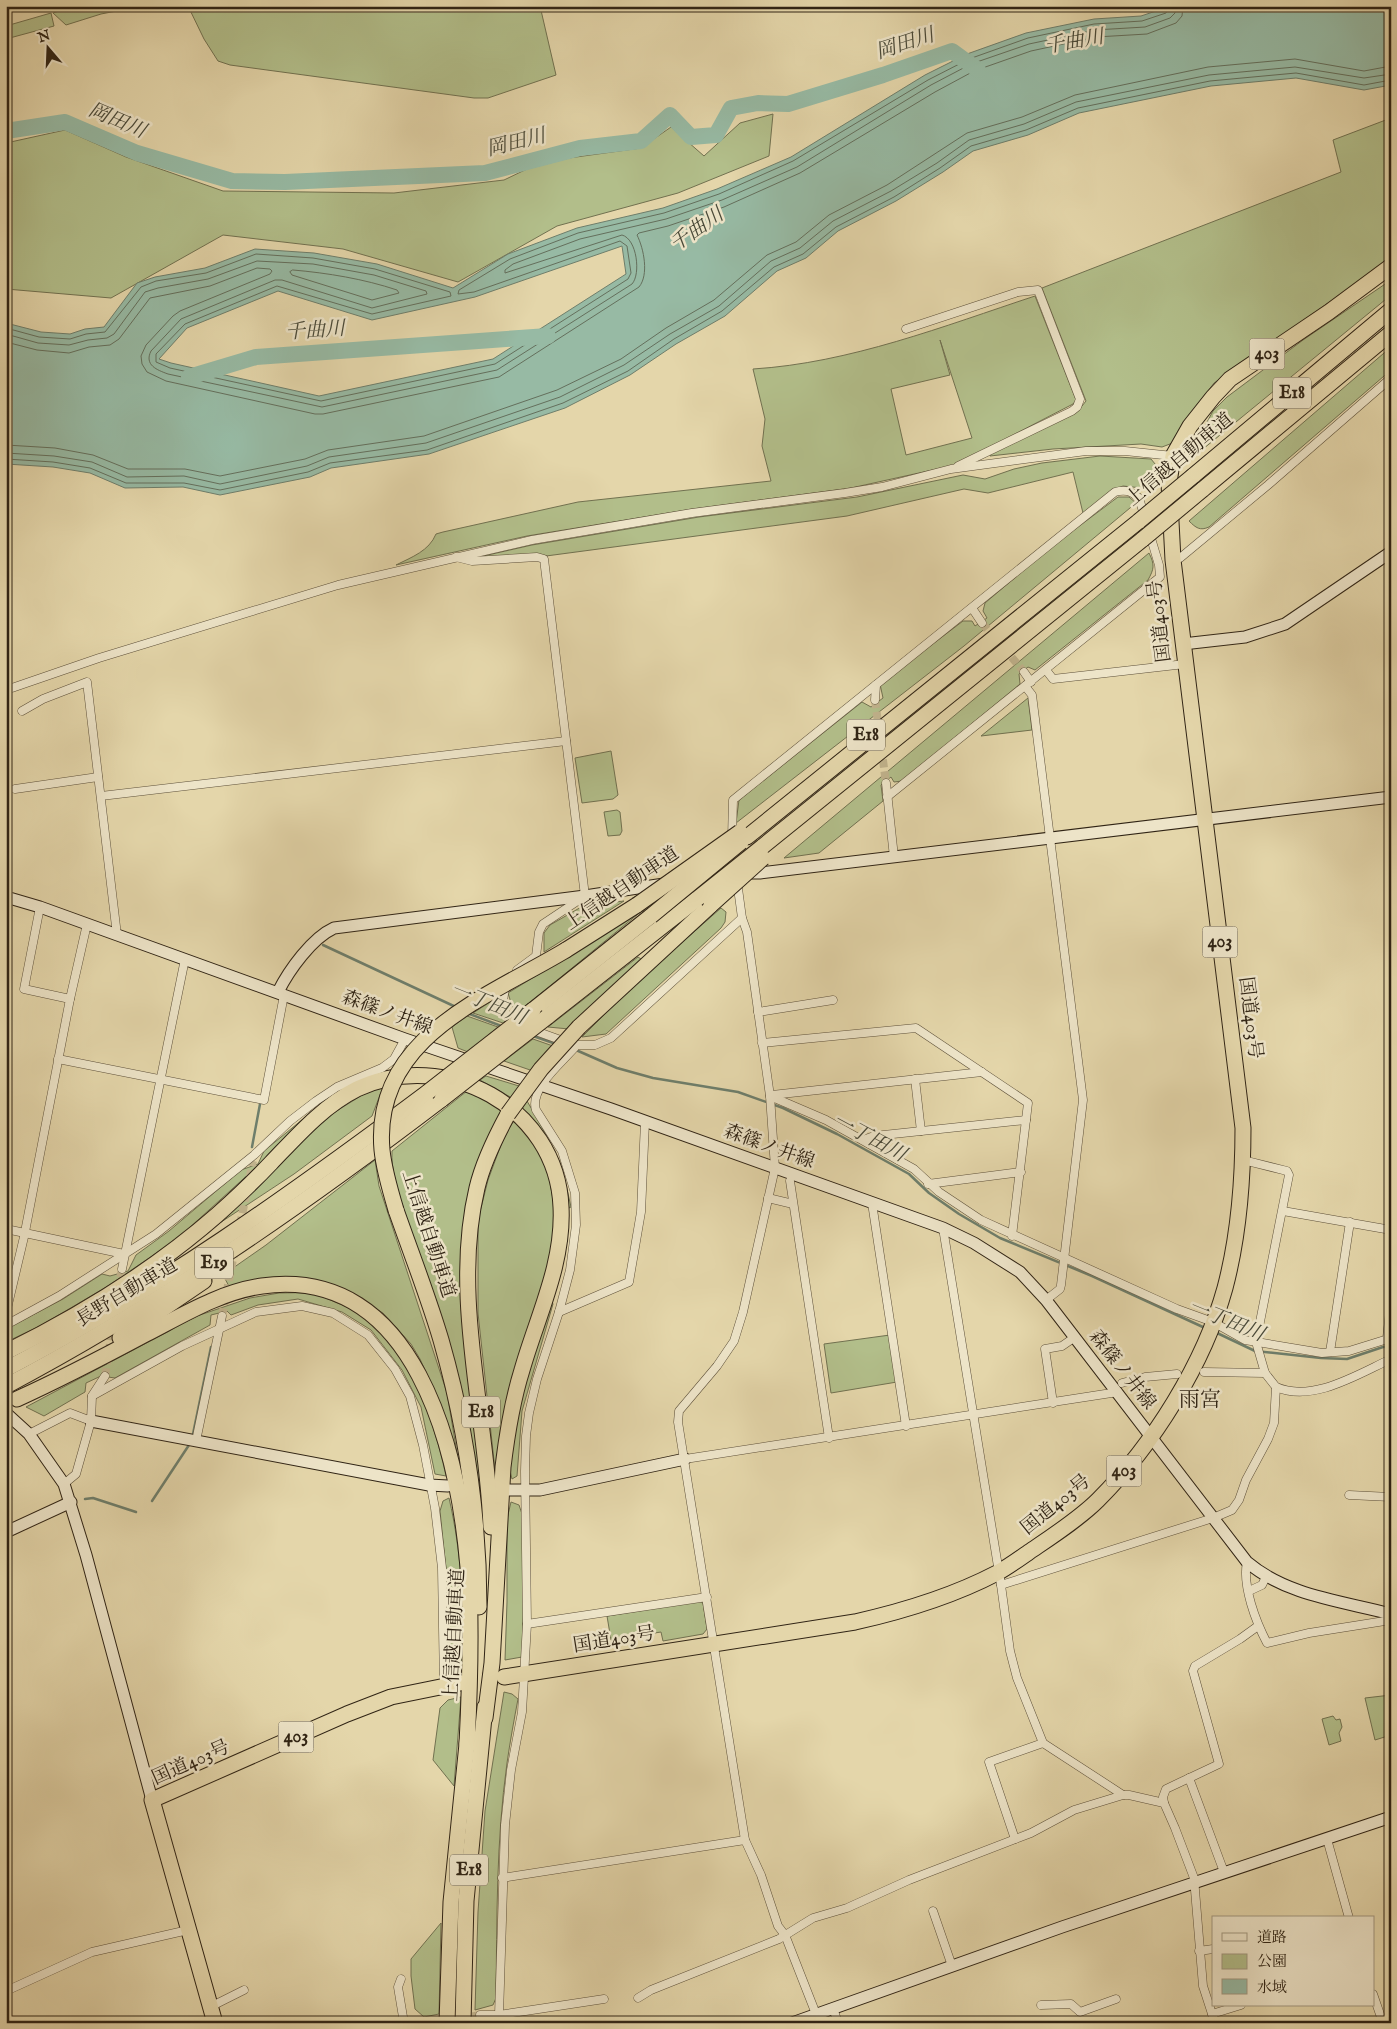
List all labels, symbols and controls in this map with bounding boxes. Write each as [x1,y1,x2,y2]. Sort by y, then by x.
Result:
north arrow [22,22,72,72]
water label: 岡田川 [873,22,939,65]
water label: 千曲川 [1042,24,1108,60]
text: N [34,26,53,47]
water label: 岡田川 [85,98,151,145]
water label: 岡田川 [484,123,550,162]
water label: 千曲川 [665,201,730,257]
water label: 千曲川 [284,316,348,346]
road number: 403 [1250,338,1284,369]
road number: E18 [1273,378,1311,408]
street label: 上信越自動車道 [1121,408,1239,512]
street label: 国道403号 [1143,578,1177,664]
road number: E18 [847,720,885,750]
street label: 上信越自動車道 [560,842,684,936]
road number: 403 [1202,926,1238,958]
street label: 国道403号 [1233,975,1267,1061]
water label: 一丁田川 [446,977,532,1031]
street label: 森篠ノ井線 [338,985,436,1041]
water label: 一丁田川 [828,1108,912,1169]
street label: 森篠ノ井線 [720,1119,818,1175]
street label: 上信越自動車道 [396,1167,460,1301]
road number: E19 [195,1248,233,1278]
street label: 長野自動車道 [72,1253,182,1333]
water label: 一丁田川 [1184,1294,1270,1348]
street label: 森篠ノ井線 [1083,1325,1161,1415]
district label: 雨宮 [1179,1387,1221,1414]
road number: E18 [462,1396,500,1428]
road number: 403 [1106,1455,1142,1486]
street label: 国道403号 [1016,1470,1096,1540]
street label: 上信越自動車道 [440,1568,470,1702]
street label: 国道403号 [571,1622,657,1658]
road number: 403 [278,1721,314,1752]
street label: 国道403号 [148,1735,234,1791]
road number: E18 [450,1854,488,1886]
legend [1212,1916,1374,2006]
text: 道路 [1257,1928,1287,1947]
text: 公園 [1257,1952,1287,1971]
text: 水域 [1257,1978,1287,1997]

